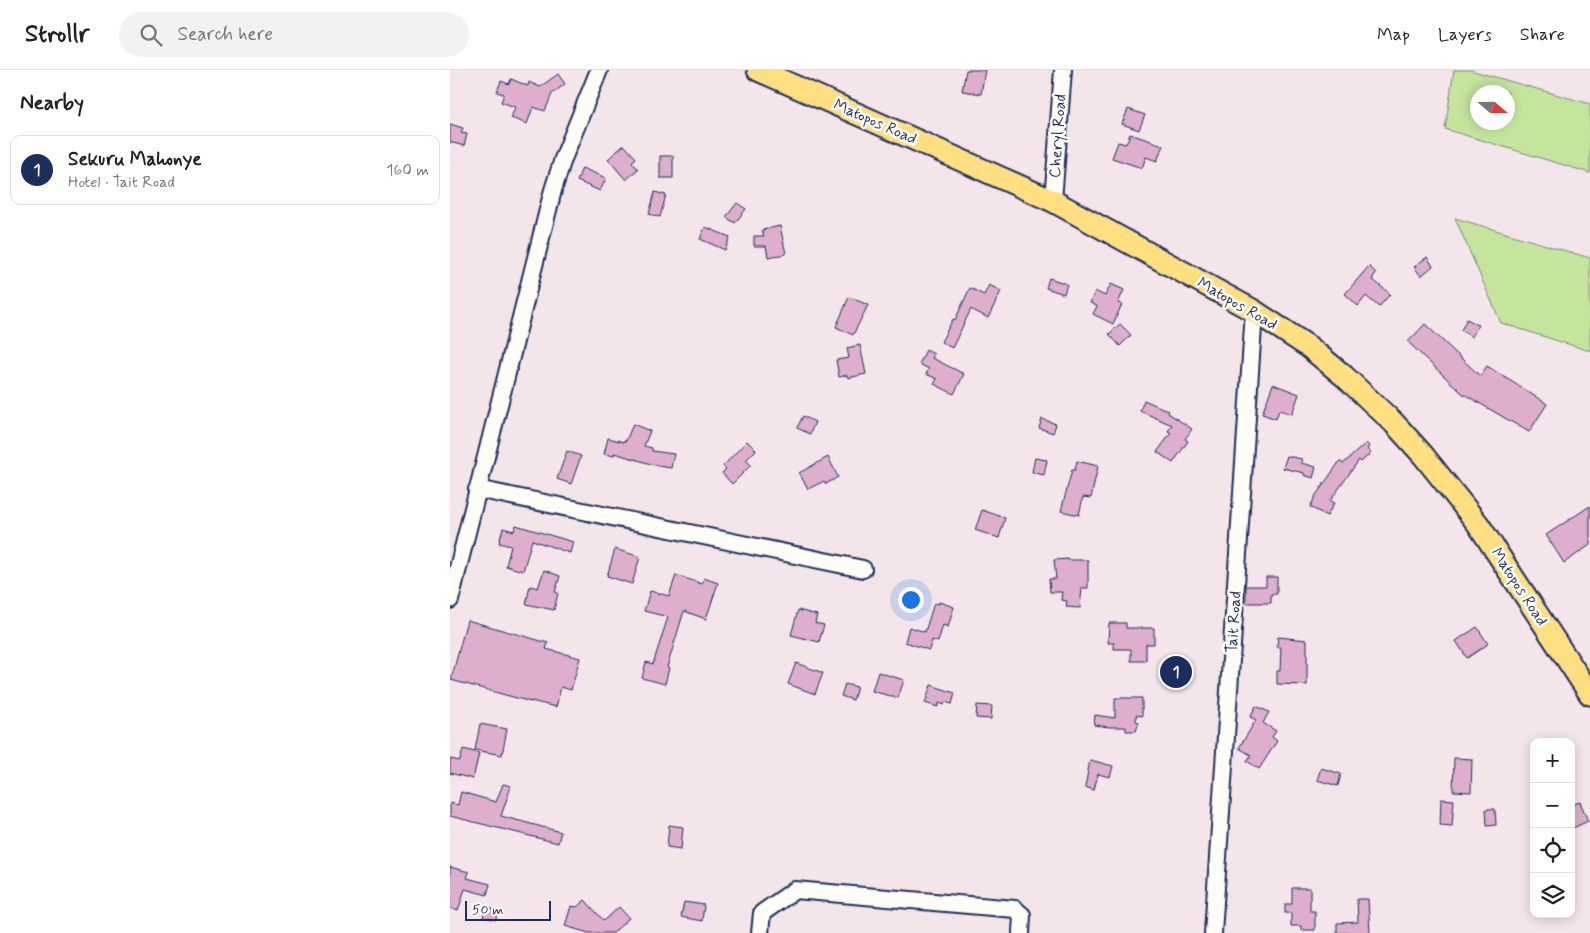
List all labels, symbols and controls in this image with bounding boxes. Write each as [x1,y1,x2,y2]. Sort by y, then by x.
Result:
search box [119,12,469,57]
text: Strollr [25,19,89,50]
icon: search [137,21,165,49]
text: Search here [177,22,273,47]
text: Map [1377,23,1410,47]
text: Layers [1438,23,1492,47]
text: Share [1520,23,1565,47]
north arrow [1470,85,1515,130]
text: Nearby [20,89,84,117]
street label: Cheryl Road [1045,93,1071,179]
street label: Matopos Road [830,94,920,150]
text: Sekuru Mahonye [68,147,202,172]
text: 1 [33,160,41,181]
text: 160 m [386,160,429,181]
text: Hotel · Tait Road [68,172,175,193]
street label: Matopos Road [1193,273,1281,335]
street label: Matopos Road [1486,544,1552,630]
your location [898,587,924,613]
street label: Tait Road [1221,590,1247,654]
pin: 1 [1160,653,1192,691]
map controls [1530,738,1575,918]
button: + [1530,738,1575,783]
button: − [1530,783,1575,828]
button: locate [1530,828,1575,873]
button: layers [1530,873,1575,918]
scale bar [465,898,551,921]
text: 50 m [472,901,503,919]

